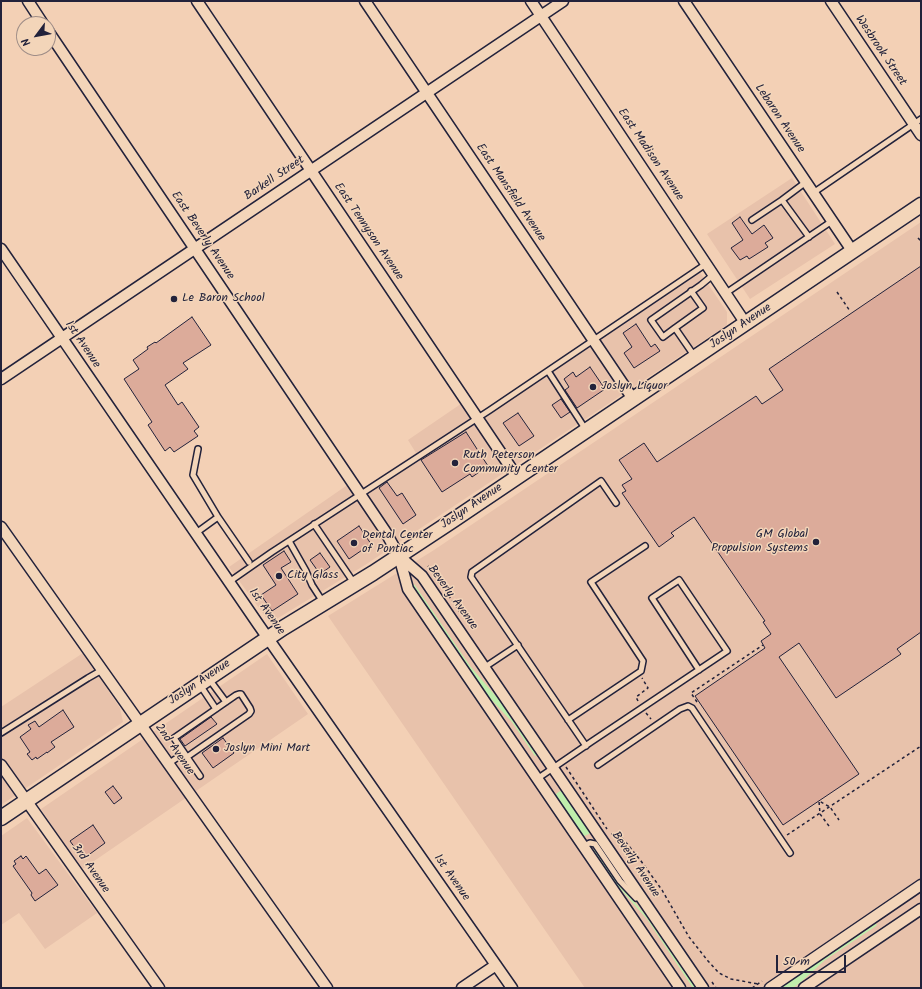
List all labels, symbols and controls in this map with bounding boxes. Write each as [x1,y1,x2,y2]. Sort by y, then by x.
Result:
street label: Wesbrook Street [851,13,909,89]
north arrow [16,16,56,56]
text: N [17,34,36,50]
street label: Lebaron Avenue [751,82,807,156]
street label: East Madison Avenue [614,106,686,204]
street label: East Mansfield Avenue [472,141,548,245]
street label: Barkell Street [242,154,308,204]
street label: East Tennyson Avenue [330,180,406,284]
street label: East Beverly Avenue [167,189,237,283]
place label: Le Baron School [182,292,265,306]
marker: Le Baron School [169,294,179,304]
street label: Joslyn Avenue [707,301,775,353]
street label: 1st Avenue [61,319,103,371]
place label: Joslyn Liquor [601,380,667,394]
marker: Joslyn Liquor [588,382,598,392]
place label: Ruth Peterson Community Center [463,449,558,477]
marker: Ruth Peterson Community Center [450,458,460,468]
street label: Joslyn Avenue [438,481,506,533]
place label: GM Global Propulsion Systems [711,528,808,556]
place label: Dental Center of Pontiac [362,529,433,557]
marker: GM Global Propulsion Systems [811,537,821,547]
marker: Dental Center of Pontiac [349,538,359,548]
street label: Beverly Avenue [424,563,480,633]
place label: City Glass [287,569,338,583]
marker: City Glass [274,571,284,581]
street label: 1st Avenue [245,586,287,638]
street label: Joslyn Avenue [166,657,234,709]
street label: 2nd Avenue [151,722,197,778]
place label: Joslyn Mini Mart [224,742,310,756]
marker: Joslyn Mini Mart [211,744,221,754]
street label: Beverly Avenue [608,829,662,901]
street label: 3rd Avenue [68,842,112,896]
street label: 1st Avenue [430,852,472,904]
scale bar [778,947,848,973]
text: 50 m [783,952,810,971]

